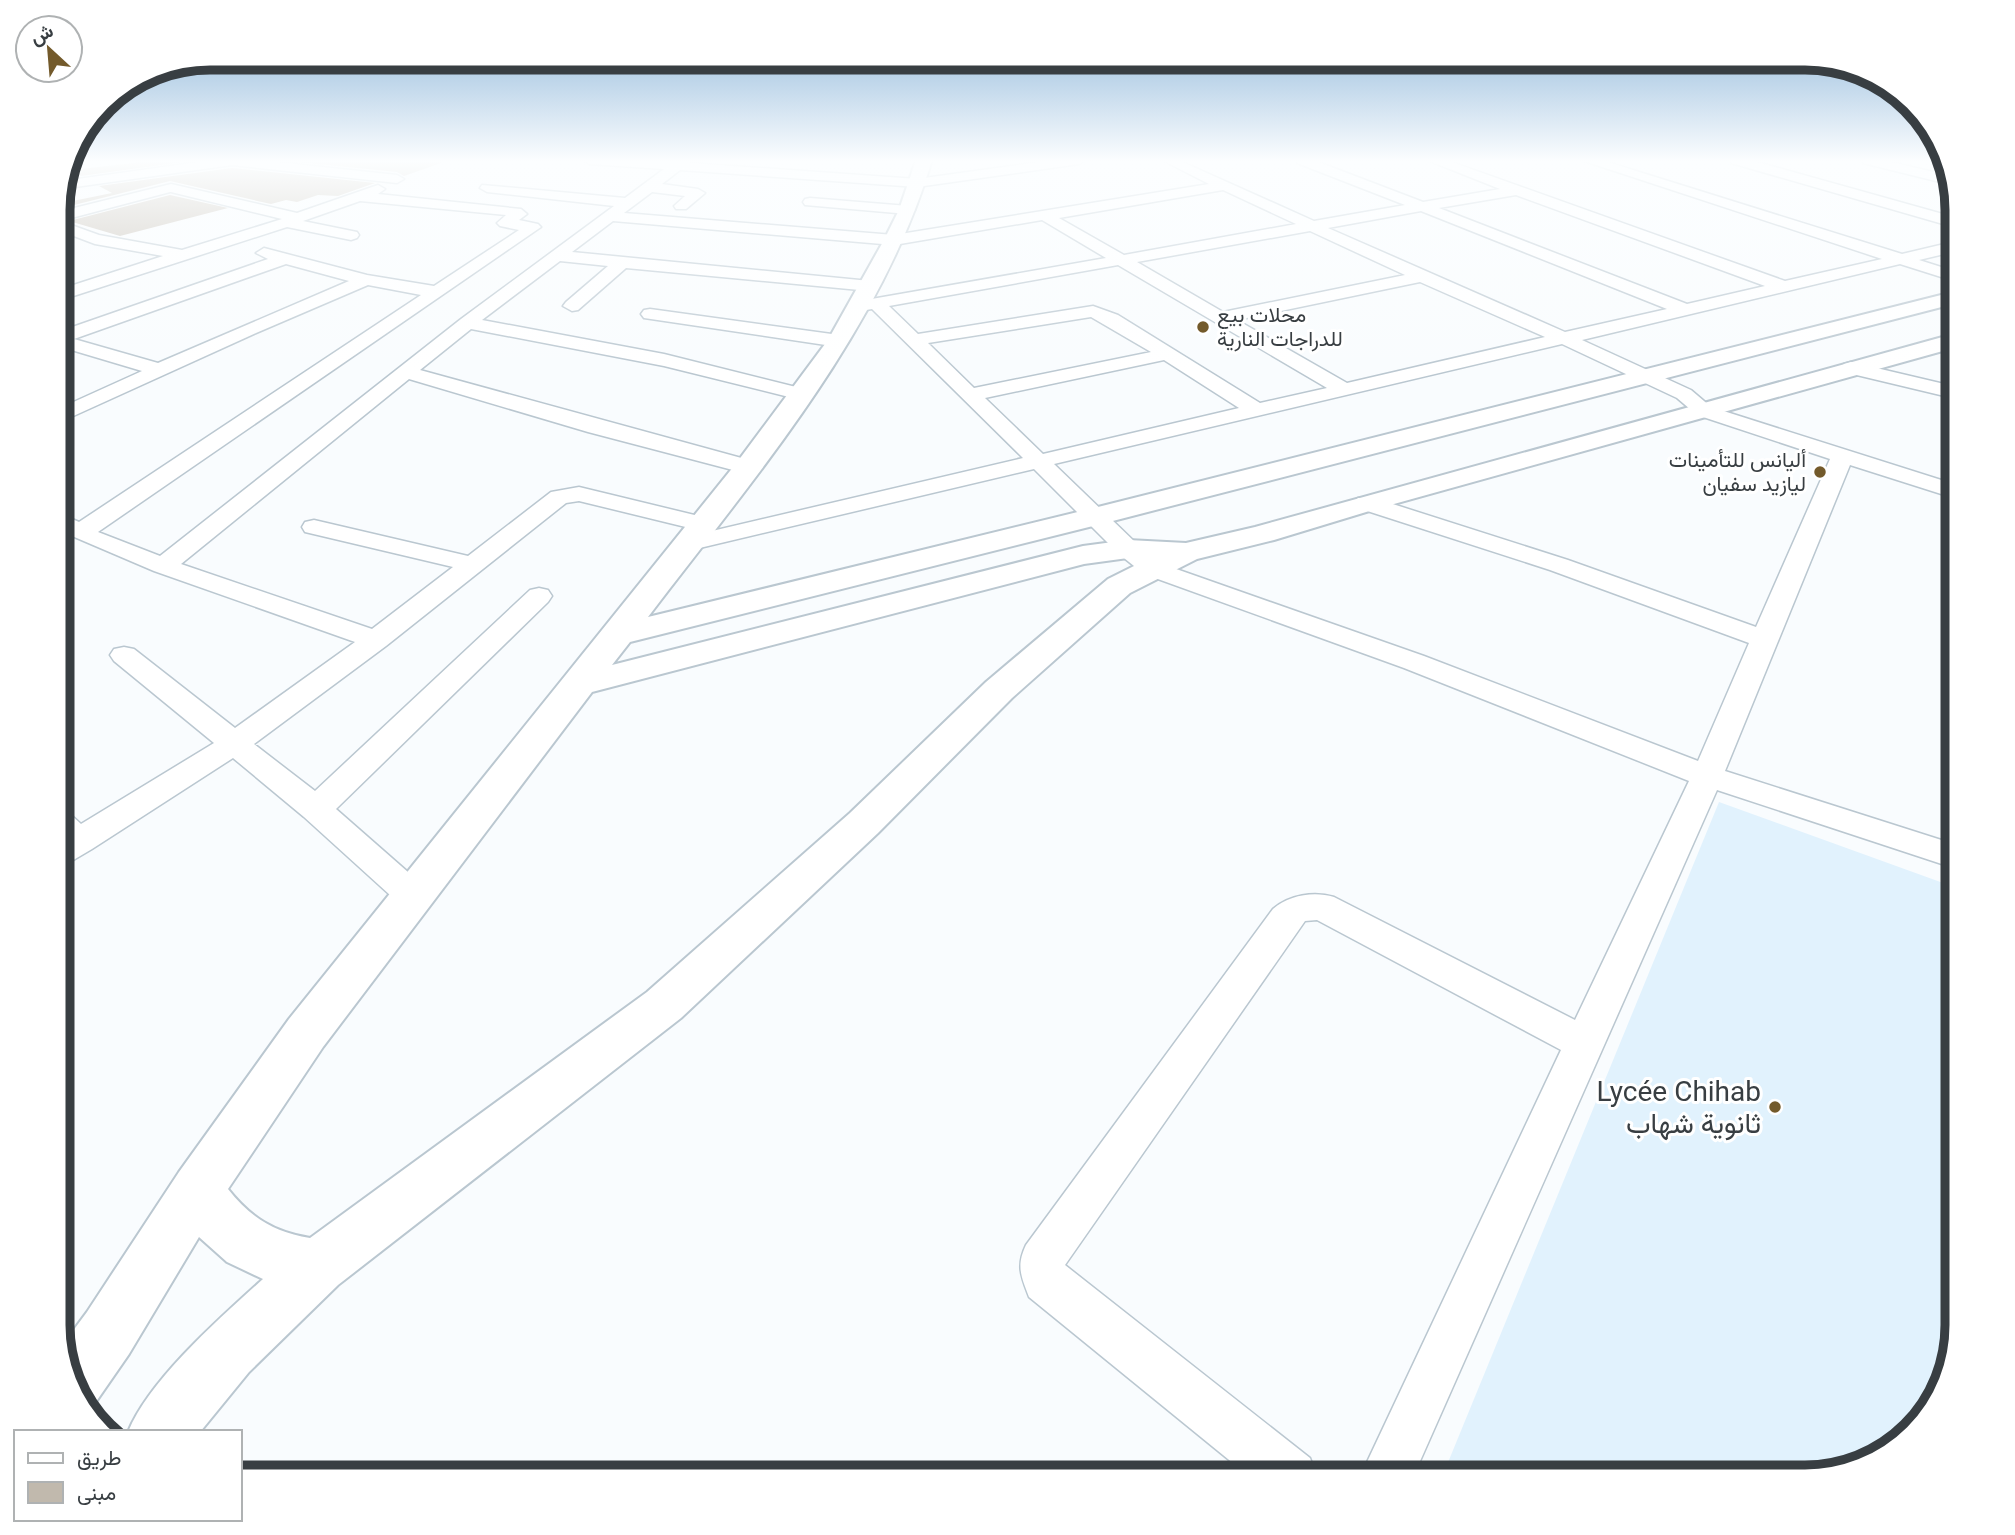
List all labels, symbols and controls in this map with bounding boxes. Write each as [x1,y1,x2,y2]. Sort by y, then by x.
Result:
north arrow [14,14,84,84]
text: ش [26,19,57,50]
place label: محلات بيع للدراجات النارية [1217,303,1343,352]
marker: محلات بيع للدراجات النارية [1195,319,1211,335]
place label: أليانس للتأمينات ليازيد سفيان [1669,448,1806,497]
marker: أليانس للتأمينات ليازيد سفيان [1812,464,1828,480]
place label: Lycée Chihab ثانوية شهاب [1597,1075,1761,1141]
marker: Lycée Chihab ثانوية شهاب [1767,1099,1783,1115]
legend [14,1430,242,1521]
text: طريق [77,1446,122,1471]
text: مبنى [77,1481,116,1505]

